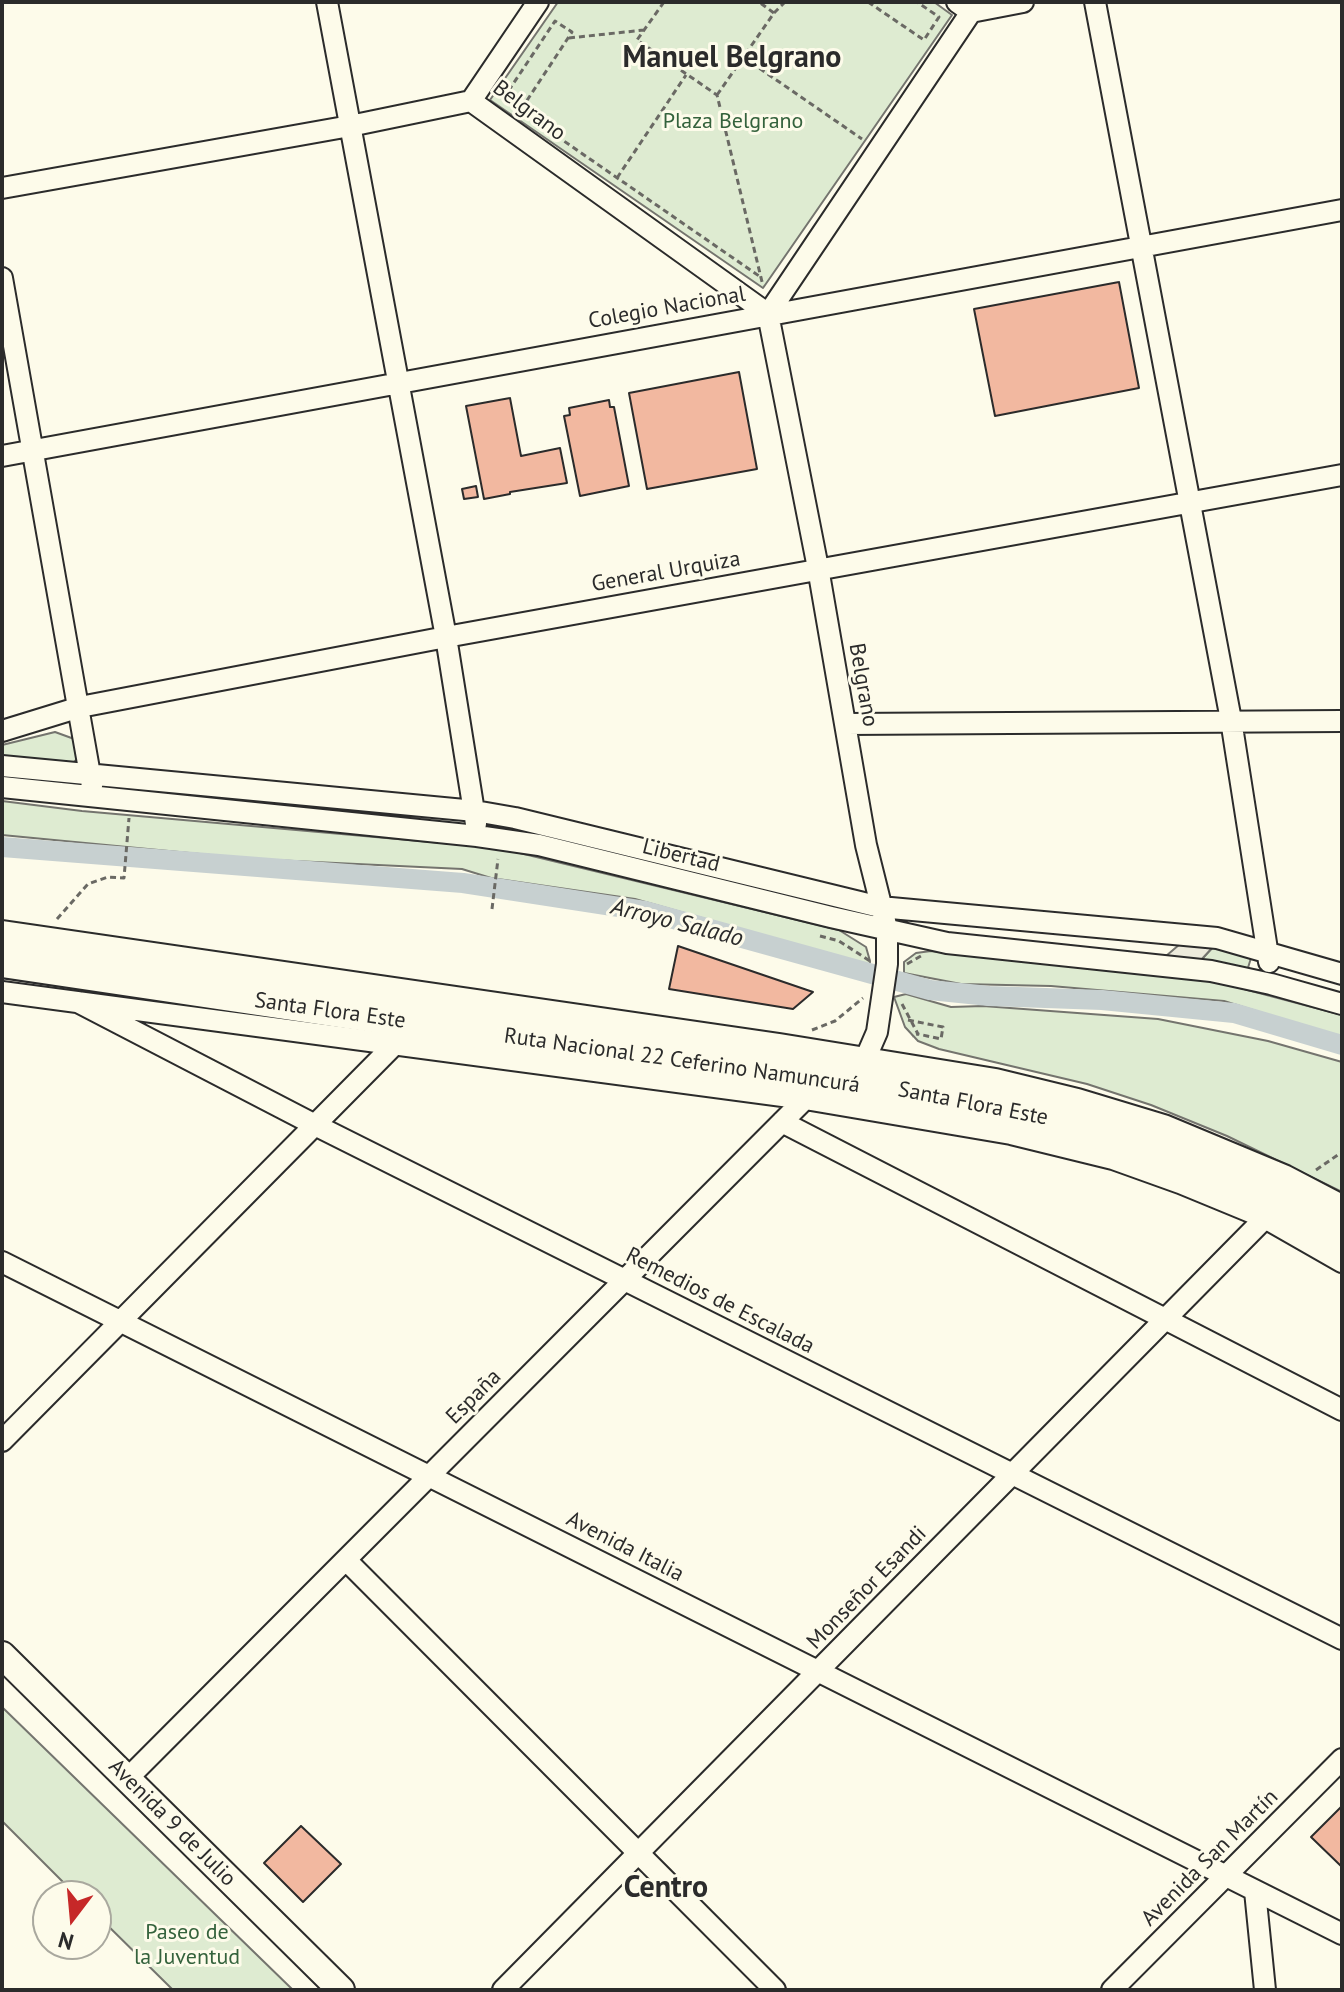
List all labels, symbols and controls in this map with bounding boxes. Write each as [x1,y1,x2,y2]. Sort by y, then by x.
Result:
district label: Manuel Belgrano [623,40,841,76]
street label: Belgrano [487,75,571,147]
park label: Plaza Belgrano [663,109,803,135]
street label: Colegio Nacional [586,281,748,335]
street label: General Urquiza [590,546,742,598]
street label: Belgrano [843,641,883,729]
street label: Libertad [640,834,722,878]
water label: Arroyo Salado [608,893,746,953]
street label: Santa Flora Este [253,987,407,1035]
street label: Ruta Nacional 22 Ceferino Namuncurá [502,1023,862,1099]
street label: Santa Flora Este [896,1077,1050,1131]
street label: Remedios de Escalada [621,1242,819,1360]
street label: España [441,1364,507,1430]
street label: Avenida Italia [562,1506,688,1588]
street label: Monseñor Esandi [802,1521,932,1655]
street label: Avenida 9 de Julio [103,1754,241,1892]
street label: Avenida San Martín [1136,1784,1284,1932]
district label: Centro [624,1870,708,1906]
north arrow [32,1880,112,1960]
park label: Paseo de la Juventud [134,1920,240,1972]
text: N [55,1926,77,1957]

